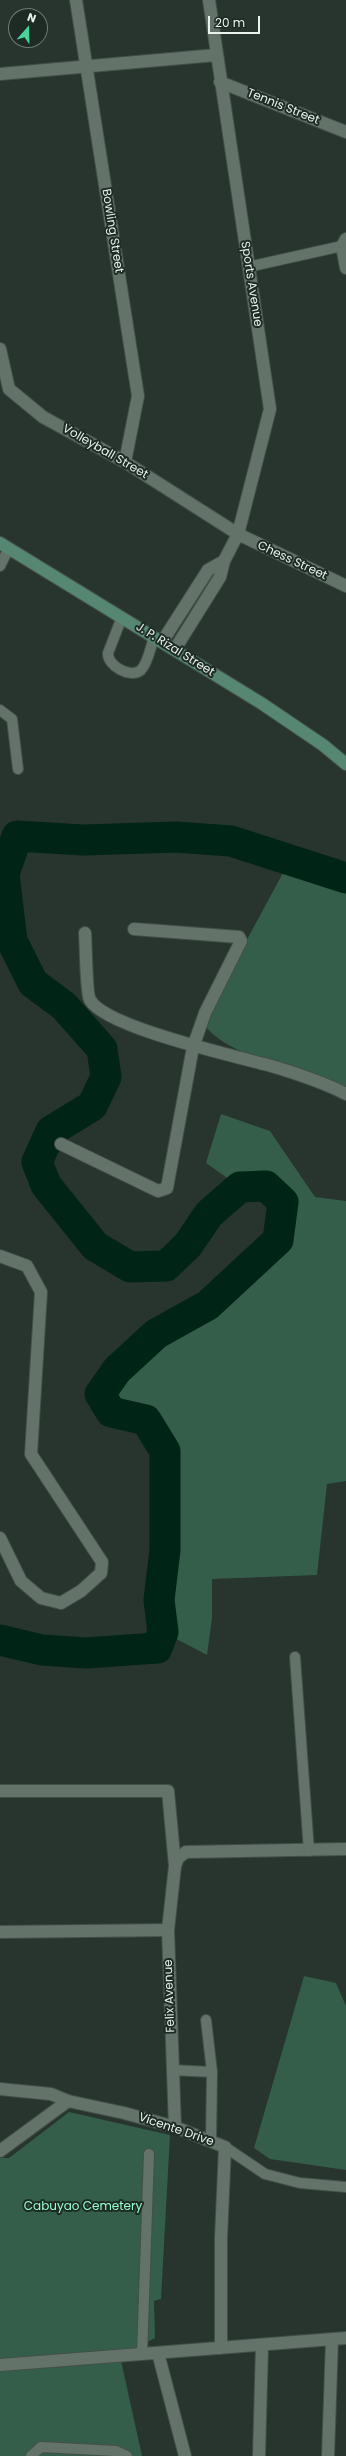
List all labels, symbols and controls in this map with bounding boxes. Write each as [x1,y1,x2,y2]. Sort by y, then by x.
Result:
north arrow [8,8,48,48]
scale bar [210,8,262,34]
text: N [25,9,38,27]
text: 20 m [215,14,245,31]
street label: Tennis Street [245,86,321,128]
street label: Bowling Street [98,188,126,274]
street label: Sports Avenue [237,240,265,328]
street label: Volleyball Street [60,422,150,482]
street label: Chess Street [255,539,329,583]
street label: J. P. Rizal Street [133,620,217,680]
street label: Felix Avenue [162,1959,178,2033]
street label: Vicente Drive [137,2110,215,2150]
park label: Cabuyao Cemetery [24,2200,142,2214]

